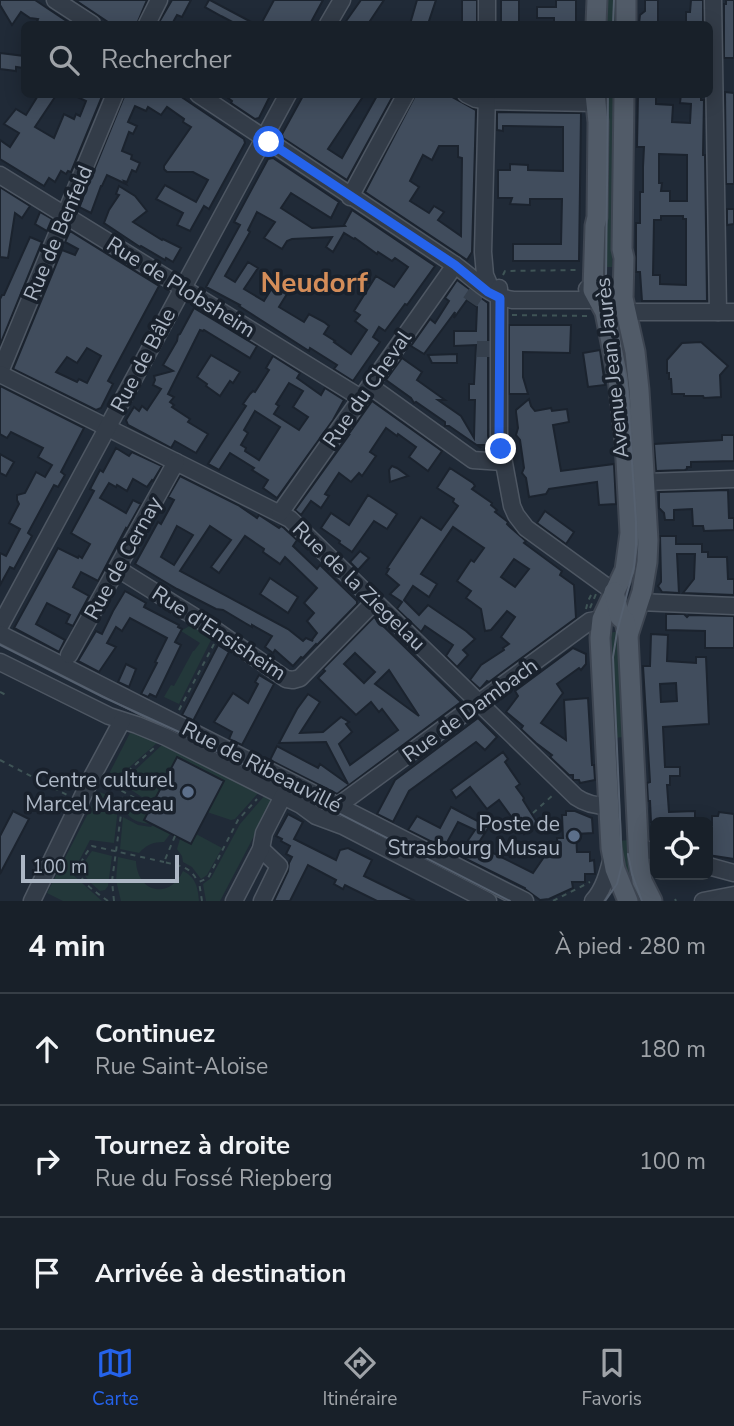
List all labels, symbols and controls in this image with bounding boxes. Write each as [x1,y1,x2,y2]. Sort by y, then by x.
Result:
search box [21,21,713,98]
icon: search [45,41,83,79]
text: Rechercher [101,42,232,77]
route start [253,126,284,157]
street label: Rue de Benfeld [17,161,99,305]
street label: Rue de Plobsheim [101,230,261,344]
district label: Neudorf [260,264,368,302]
street label: Avenue Jean Jaurès [589,276,635,460]
street label: Rue de Bâle [104,303,182,417]
street label: Rue du Cheval [316,324,418,453]
route end [485,433,516,464]
street label: Rue de Cernay [78,491,169,625]
street label: Rue de la Ziegelau [286,515,432,657]
street label: Rue d'Ensisheim [147,579,291,687]
street label: Rue de Dambach [397,651,543,769]
street label: Rue de Ribeauvillé [177,715,347,819]
place label: Centre culturel Marcel Marceau [25,766,175,818]
marker: Centre culturel Marcel Marceau [180,784,196,800]
place label: Poste de Strasbourg Musau [388,810,560,862]
map controls [650,817,713,880]
button: locate [650,817,713,880]
marker: Poste de Strasbourg Musau [566,828,582,844]
scale bar [21,852,178,884]
text: 100 m [32,854,87,880]
text: 4 min [28,926,106,967]
text: À pied · 280 m [555,931,706,962]
text: Continuez [95,1016,215,1051]
icon: ahead [28,1030,66,1068]
text: 180 m [639,1034,706,1065]
text: Rue Saint-Aloïse [95,1051,268,1082]
text: Tournez à droite [95,1128,290,1163]
icon: right [28,1142,66,1180]
text: 100 m [639,1146,706,1177]
text: Rue du Fossé Riepberg [95,1163,332,1194]
icon: arrive [28,1254,66,1292]
text: Arrivée à destination [95,1256,346,1291]
tab: Carte [92,1344,139,1412]
tab: Itinéraire [323,1344,397,1412]
tab: Favoris [581,1344,642,1412]

